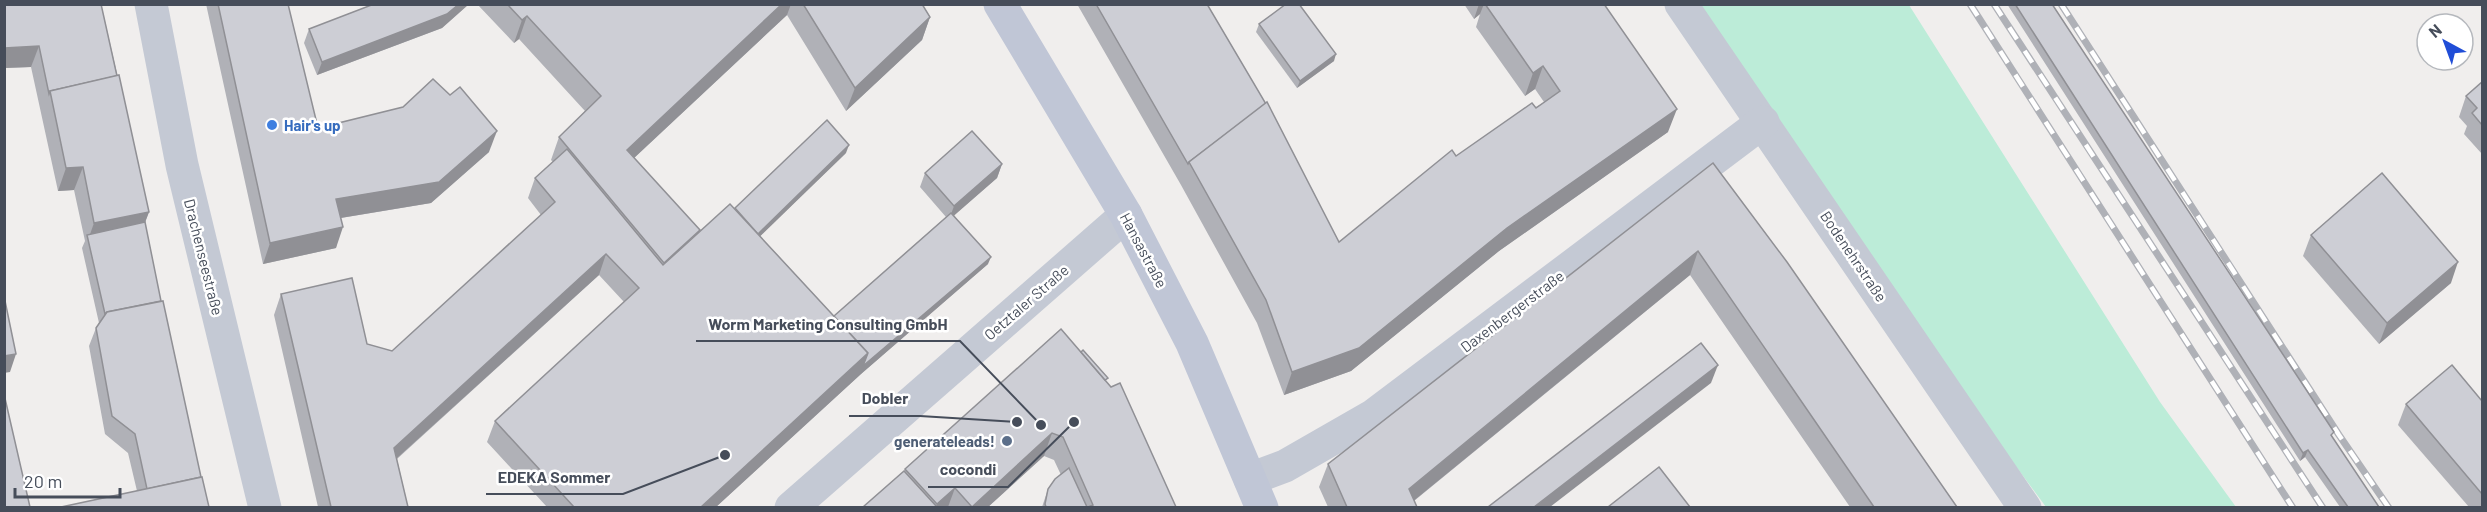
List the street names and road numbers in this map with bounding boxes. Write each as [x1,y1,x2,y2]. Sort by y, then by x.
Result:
street label: Drachenseestraße [181,197,227,317]
street label: Bodenehrstraße [1817,207,1891,305]
street label: Hansastraße [1117,209,1171,291]
street label: Oetztaler Straße [980,260,1072,344]
street label: Daxenbergerstraße [1457,266,1567,356]

